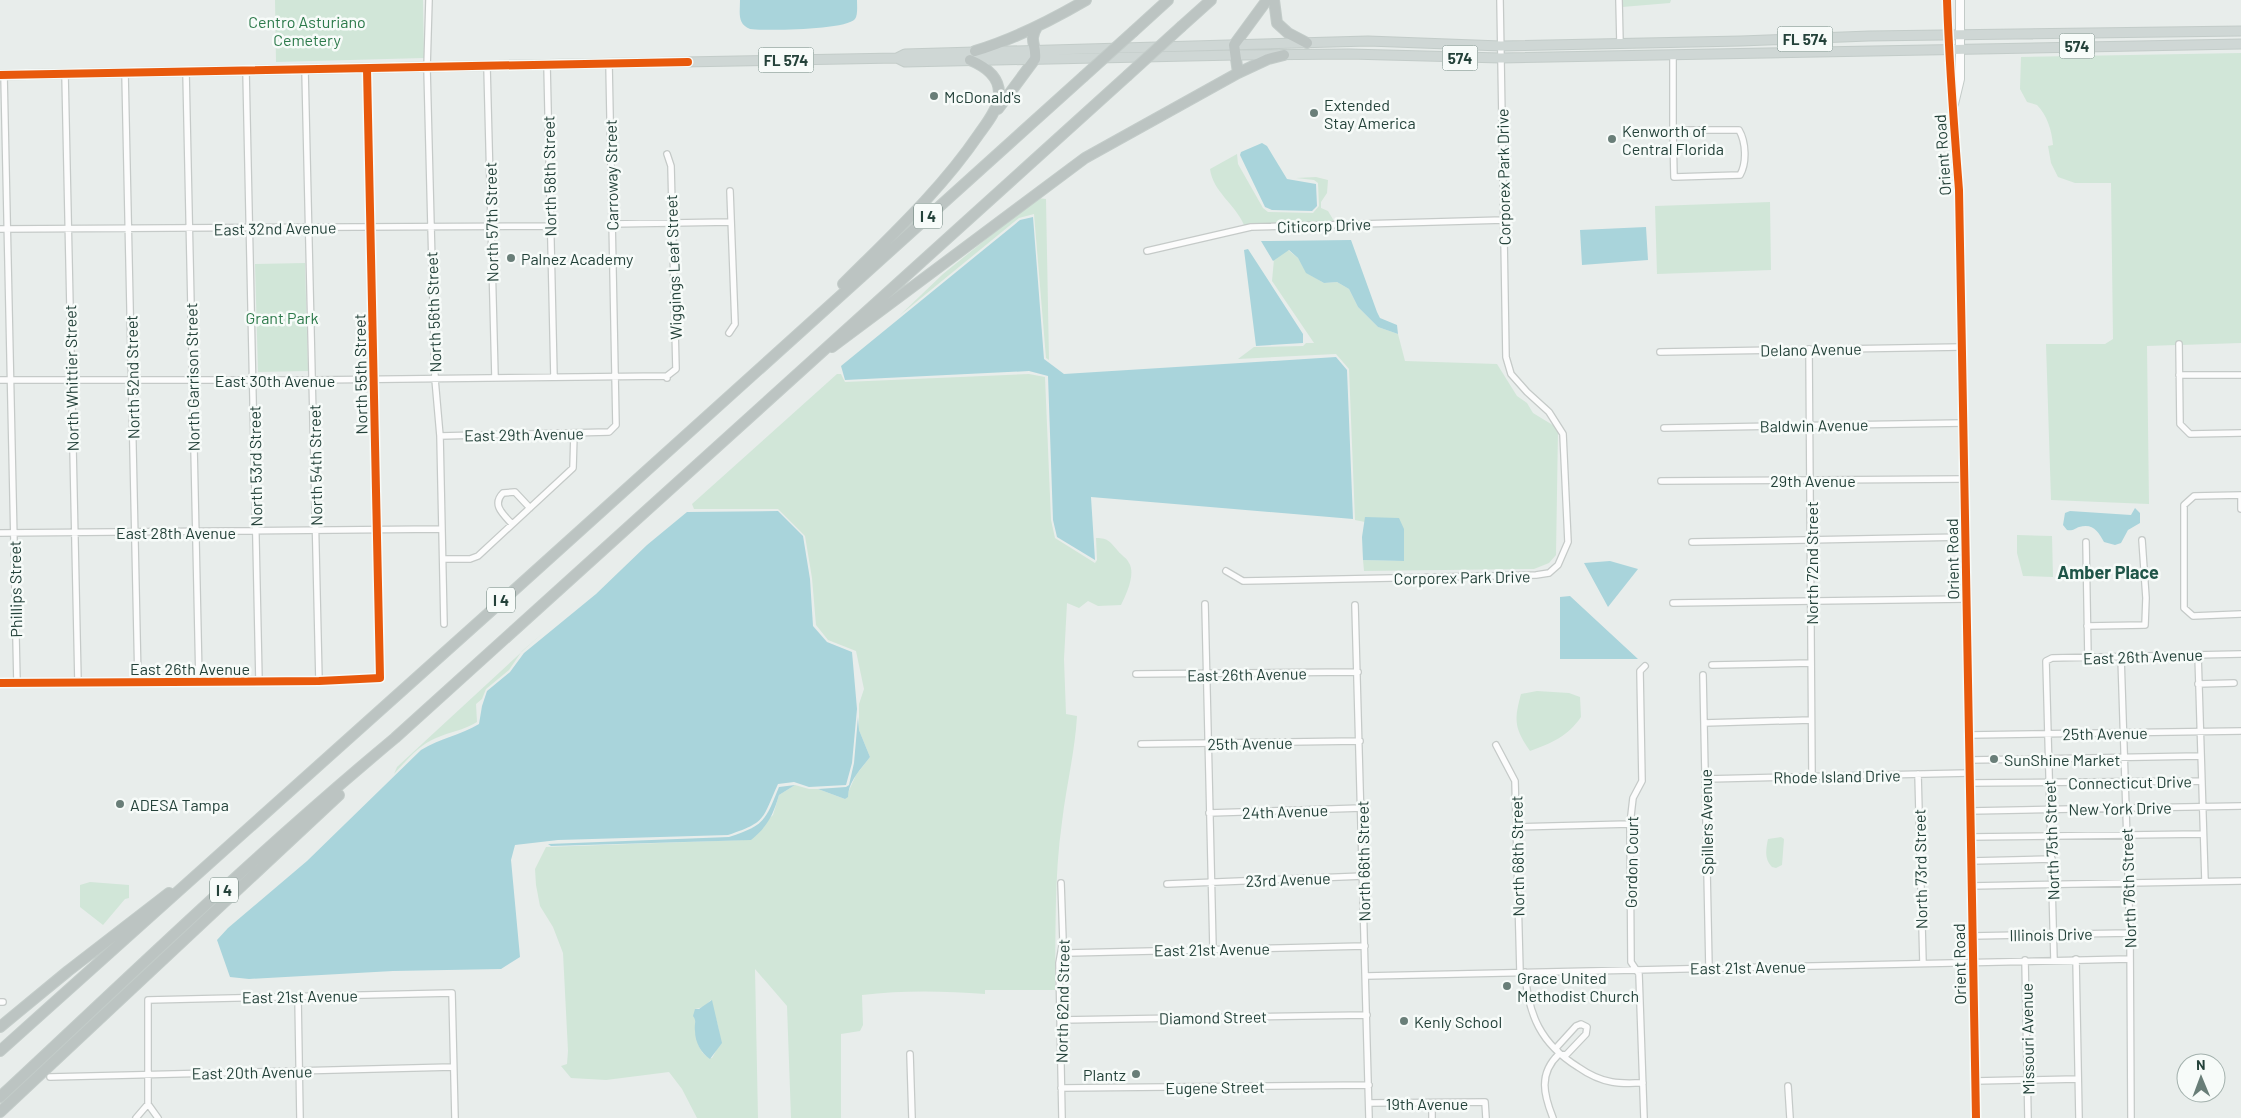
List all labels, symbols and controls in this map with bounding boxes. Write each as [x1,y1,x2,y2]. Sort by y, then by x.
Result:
park label: Centro Asturiano Cemetery [248,12,366,49]
road number: FL 574 [1778,26,1832,52]
road number: 574 [2060,34,2094,58]
road number: 574 [1442,46,1478,70]
road number: FL 574 [758,48,814,72]
place label: McDonald's [944,87,1021,106]
marker: McDonald's [928,90,940,102]
place label: Extended Stay America [1324,95,1416,132]
marker: Extended Stay America [1308,107,1320,119]
street label: Corporex Park Drive [1492,108,1514,246]
street label: Orient Road [1930,114,1954,196]
street label: North 58th Street [538,115,560,237]
street label: Carroway Street [601,119,621,231]
place label: Kenworth of Central Florida [1622,121,1724,158]
marker: Kenworth of Central Florida [1606,133,1618,145]
street label: North 57th Street [480,162,502,282]
street label: Wiggings Leaf Street [661,194,685,340]
road number: I 4 [914,204,942,228]
street label: Citicorp Drive [1277,214,1371,236]
street label: East 32nd Avenue [213,217,337,239]
place label: Palnez Academy [521,249,634,268]
street label: North 56th Street [421,251,445,373]
marker: Palnez Academy [505,252,517,264]
street label: North Garrison Street [181,302,203,452]
street label: North Whittier Street [60,304,82,452]
park label: Grant Park [246,308,318,327]
street label: North 55th Street [349,313,371,435]
street label: North 52nd Street [121,315,143,439]
street label: Delano Avenue [1760,339,1862,359]
street label: East 30th Avenue [215,371,335,390]
street label: North 54th Street [304,404,326,526]
street label: North 53rd Street [244,405,266,527]
street label: Baldwin Avenue [1759,415,1869,435]
street label: East 29th Avenue [464,423,584,445]
street label: 29th Avenue [1770,471,1856,490]
street label: North 72nd Street [1802,501,1821,625]
street label: Orient Road [1942,518,1962,600]
street label: East 28th Avenue [116,523,236,542]
street label: Phillips Street [5,540,25,638]
district label: Amber Place [2057,561,2159,583]
street label: Corporex Park Drive [1393,566,1531,588]
road number: I 4 [487,588,515,612]
street label: East 26th Avenue [2083,644,2203,668]
street label: East 26th Avenue [130,659,250,678]
street label: East 26th Avenue [1187,663,1307,685]
street label: 25th Avenue [2062,723,2148,743]
street label: 25th Avenue [1207,733,1293,753]
place label: SunShine Market [2004,750,2120,769]
marker: SunShine Market [1988,753,2000,765]
street label: Rhode Island Drive [1773,765,1901,787]
street label: Spillers Avenue [1696,769,1716,875]
street label: Connecticut Drive [2068,771,2192,793]
street label: North 75th Street [2039,780,2063,900]
place label: ADESA Tampa [130,795,229,814]
street label: North 68th Street [1506,795,1528,917]
marker: ADESA Tampa [114,798,126,810]
street label: New York Drive [2068,798,2172,818]
street label: 24th Avenue [1242,800,1328,822]
street label: North 66th Street [1352,800,1374,922]
street label: North 73rd Street [1909,809,1931,929]
street label: Gordon Court [1621,816,1641,908]
street label: North 76th Street [2116,828,2140,948]
street label: 23rd Avenue [1245,868,1331,890]
road number: I 4 [210,878,238,902]
street label: Orient Road [1949,923,1969,1005]
street label: Illinois Drive [2009,924,2093,944]
street label: East 21st Avenue [1154,938,1270,960]
street label: North 62nd Street [1051,939,1073,1063]
street label: East 21st Avenue [1690,956,1806,978]
place label: Grace United Methodist Church [1517,968,1639,1005]
marker: Grace United Methodist Church [1501,980,1513,992]
street label: Missouri Avenue [2017,983,2037,1095]
street label: East 21st Avenue [242,985,358,1007]
street label: Diamond Street [1159,1007,1267,1027]
place label: Kenly School [1414,1012,1502,1031]
marker: Kenly School [1398,1015,1410,1027]
north arrow [2176,1053,2226,1103]
text: N [2196,1056,2206,1073]
street label: East 20th Avenue [191,1061,313,1083]
place label: Plantz [1083,1065,1126,1084]
marker: Plantz [1130,1068,1142,1080]
street label: Eugene Street [1165,1077,1265,1097]
street label: 19th Avenue [1386,1094,1468,1113]

